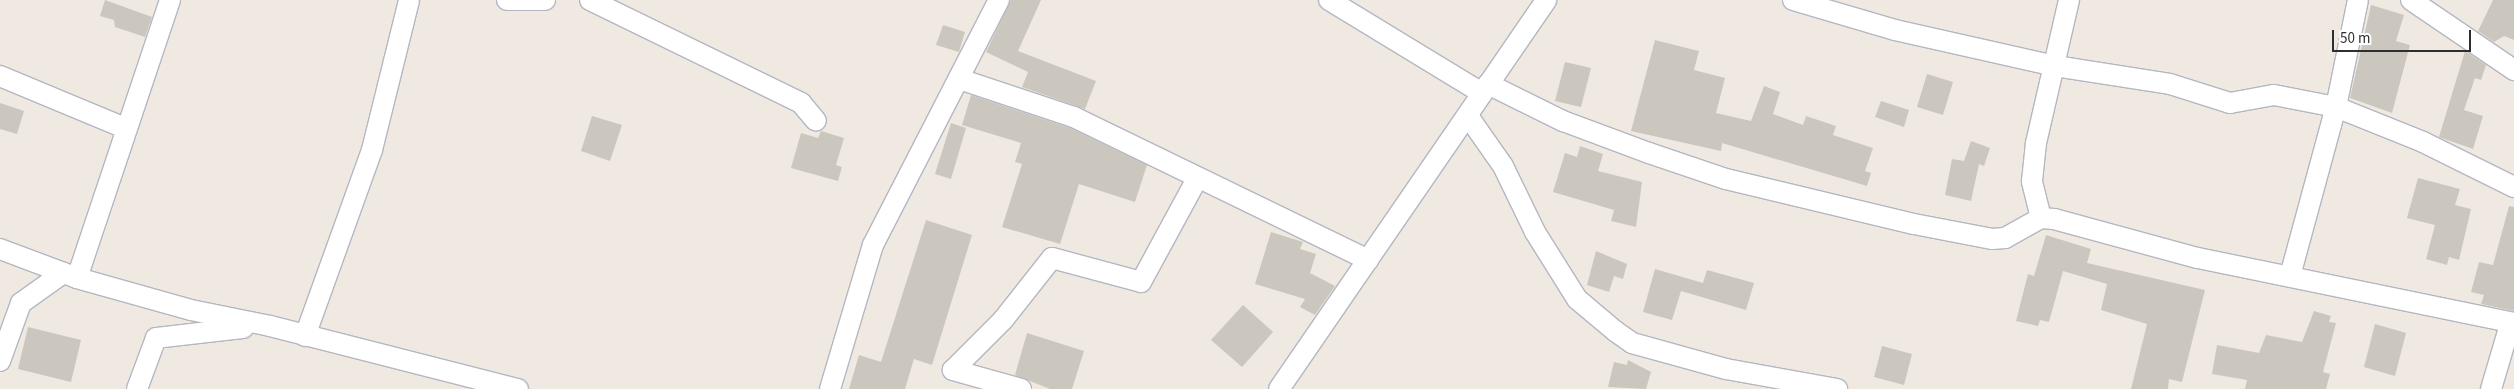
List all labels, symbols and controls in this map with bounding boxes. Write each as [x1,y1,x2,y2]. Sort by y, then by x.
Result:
scale bar [2334,20,2473,52]
text: 50 m [2340,28,2370,49]

